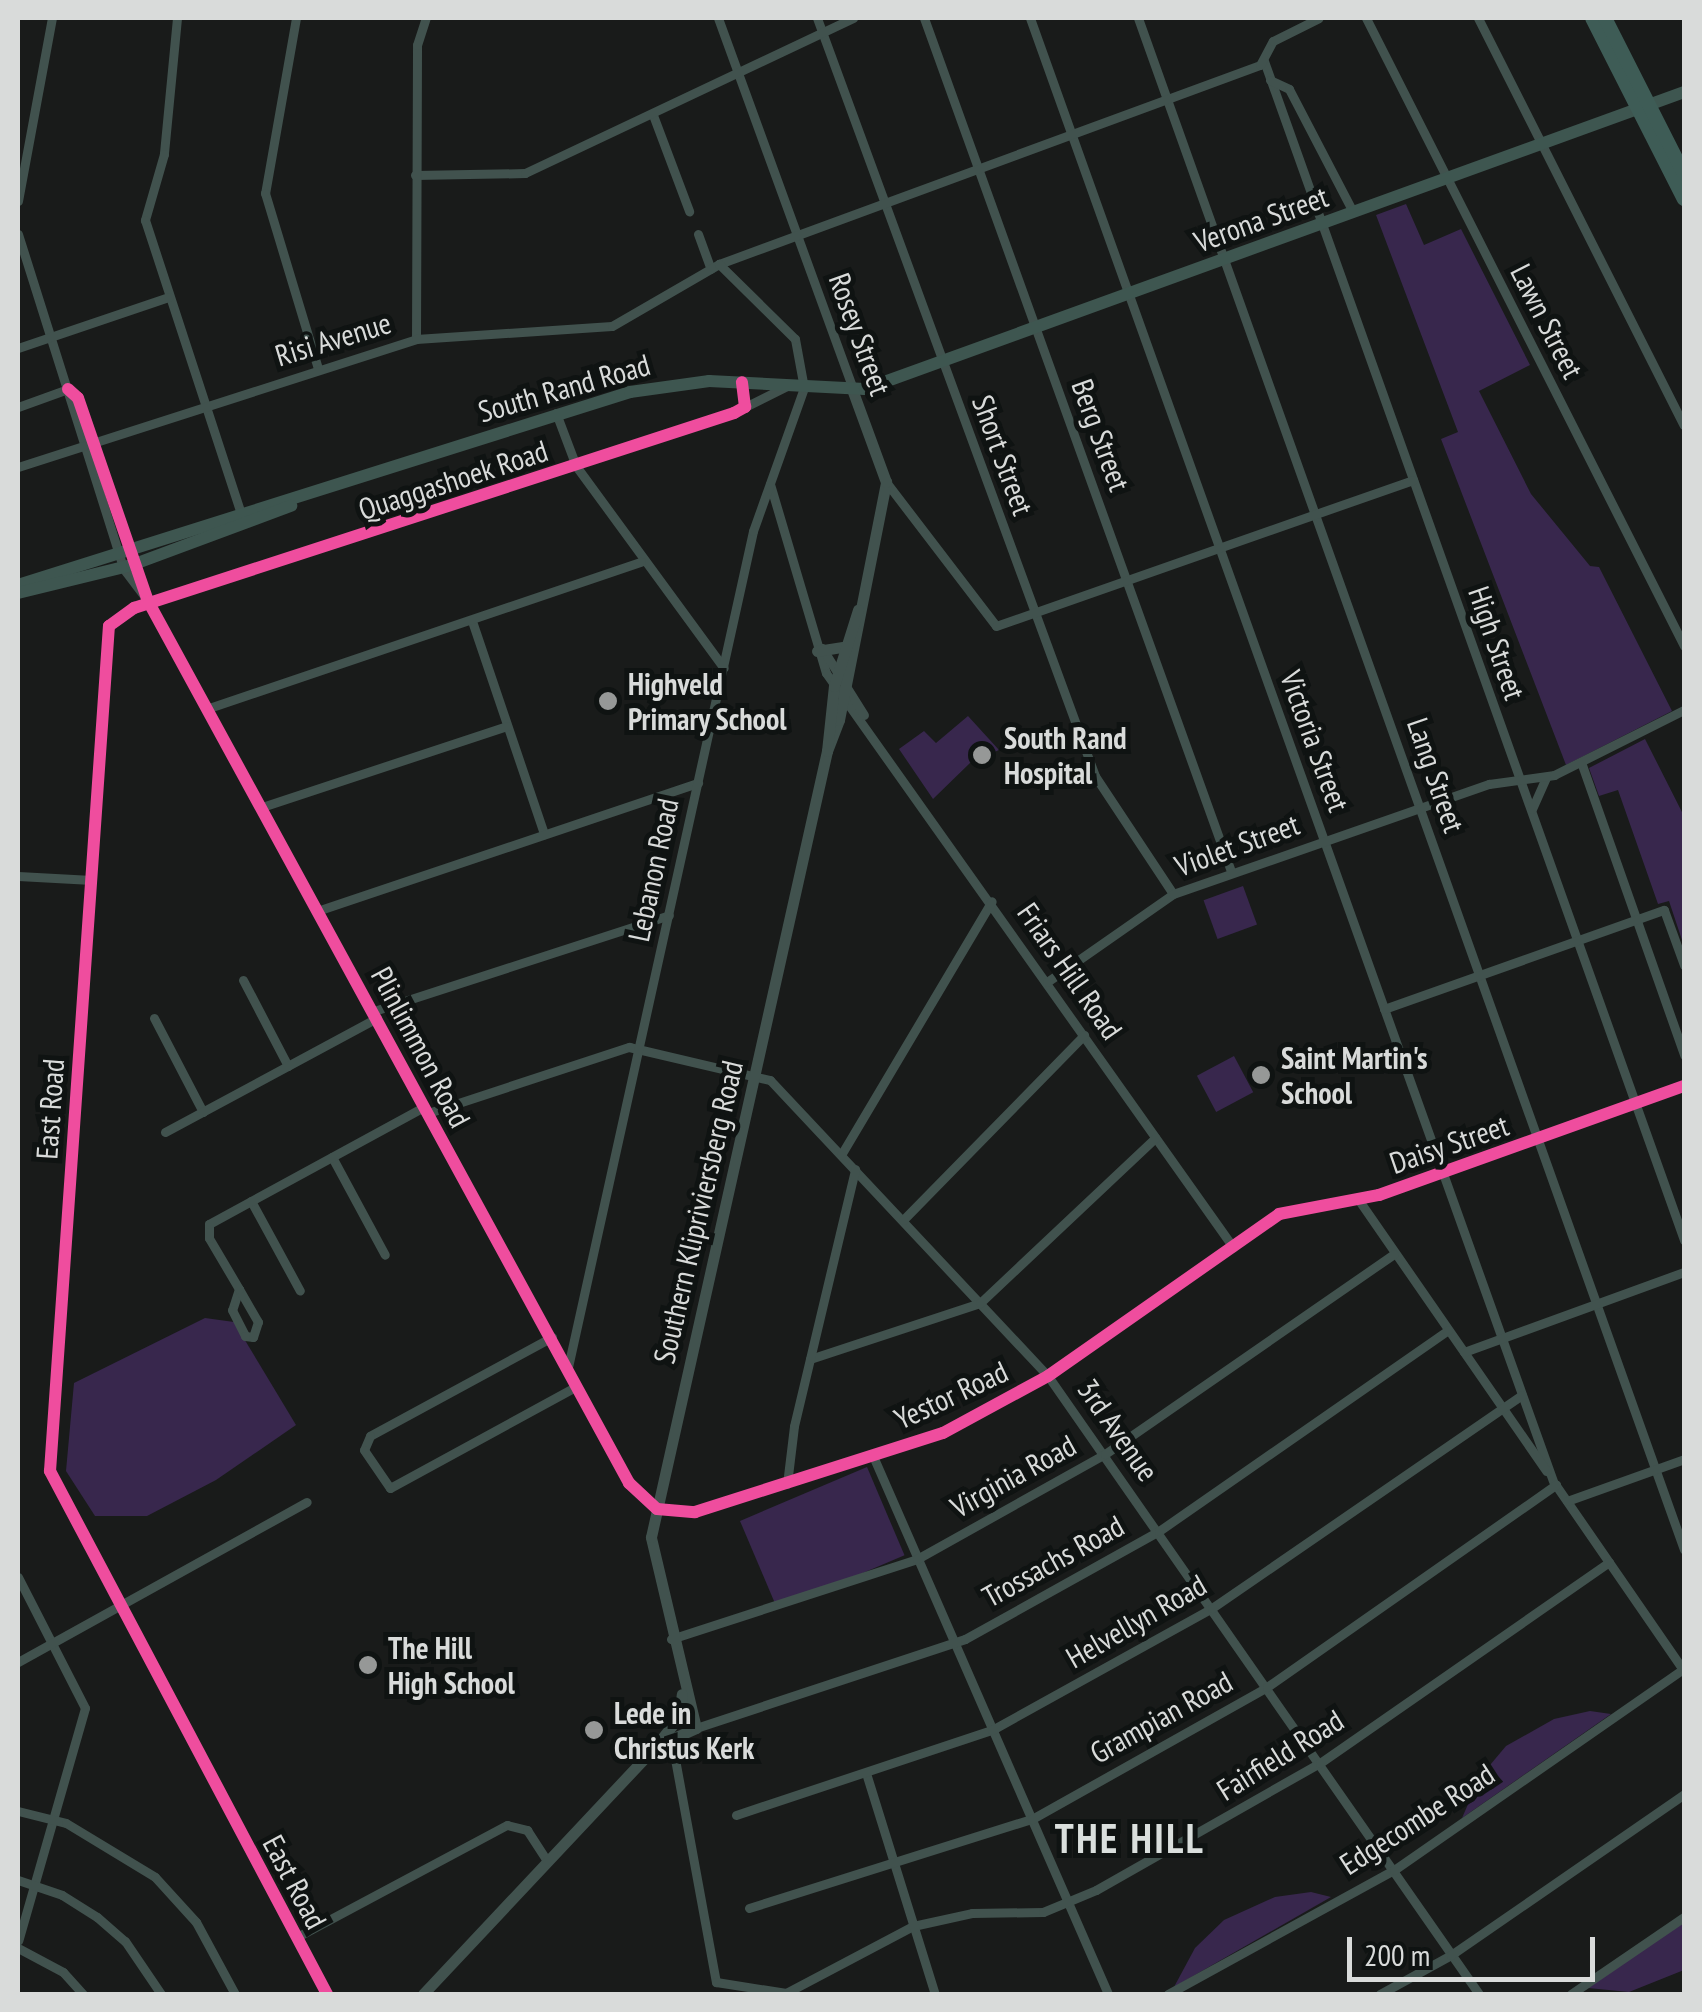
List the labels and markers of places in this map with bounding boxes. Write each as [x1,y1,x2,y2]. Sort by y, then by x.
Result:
place label: Highveld Primary School [628,666,788,736]
marker: Highveld Primary School [597,690,619,712]
place label: South Rand Hospital [1004,720,1127,790]
marker: South Rand Hospital [969,742,995,768]
place label: Saint Martin's School [1281,1040,1428,1110]
marker: Saint Martin's School [1250,1064,1272,1086]
place label: The Hill High School [388,1630,515,1700]
marker: The Hill High School [357,1654,379,1676]
place label: Lede in Christus Kerk [614,1695,754,1766]
marker: Lede in Christus Kerk [583,1719,605,1741]

